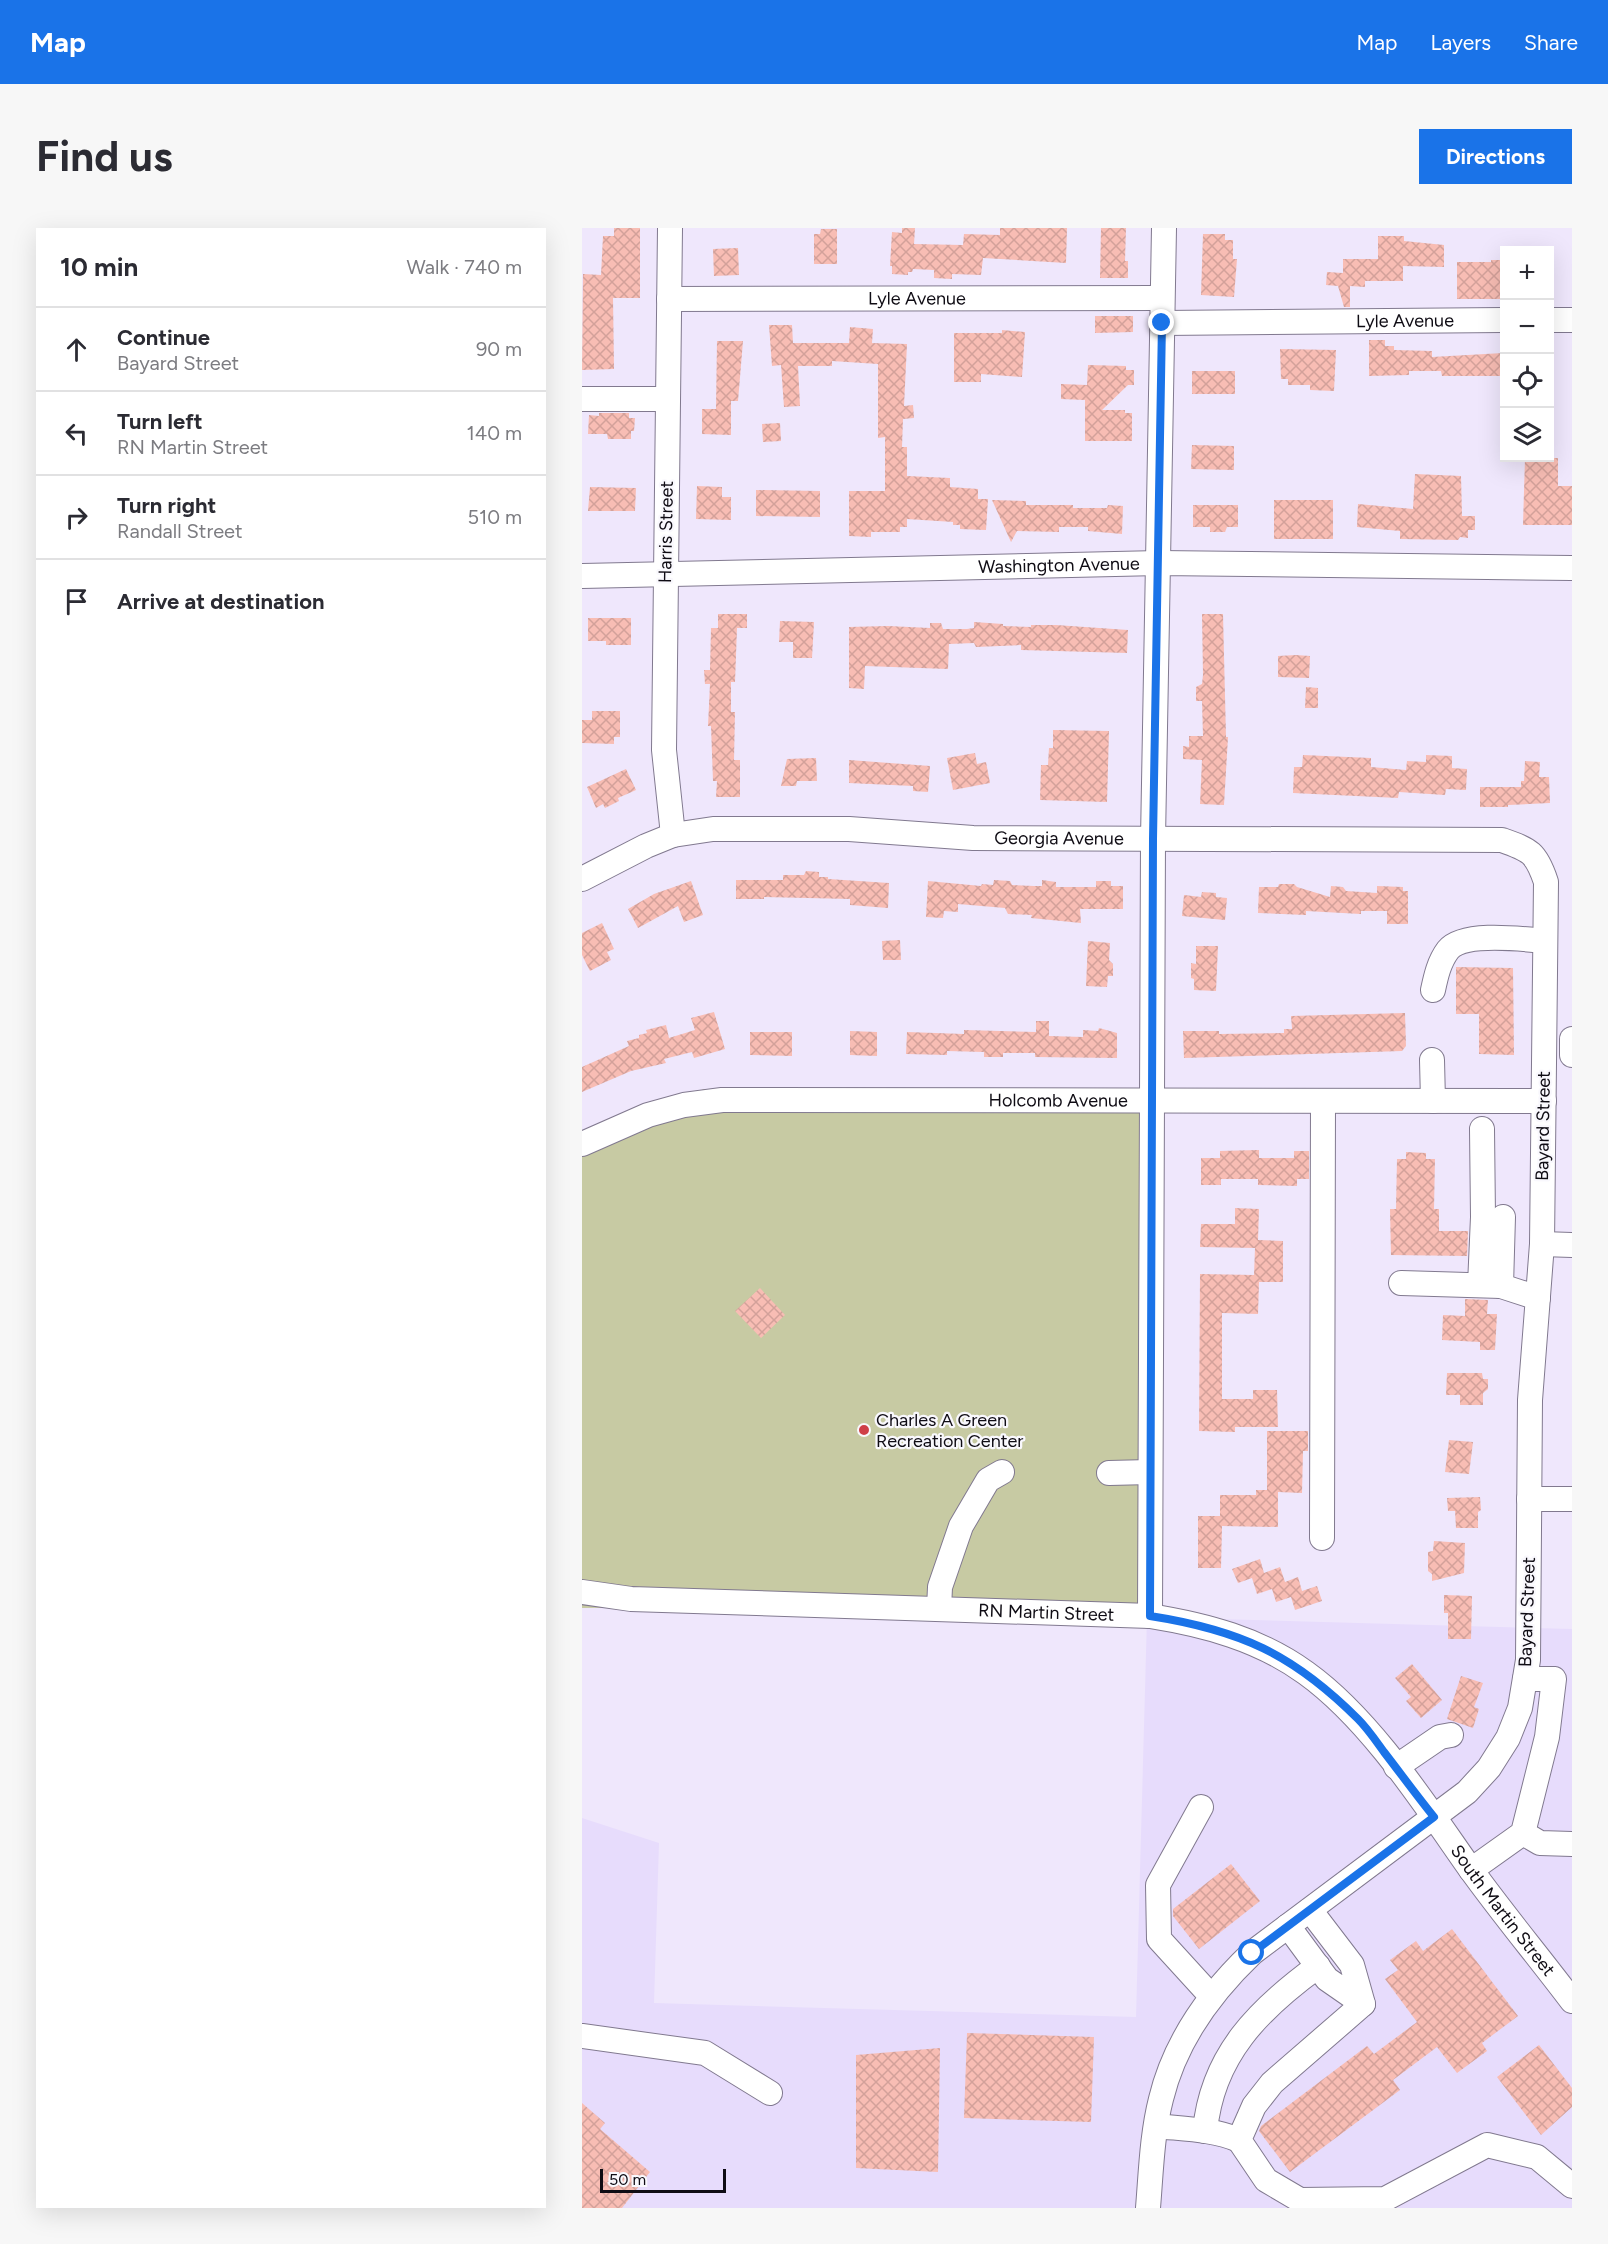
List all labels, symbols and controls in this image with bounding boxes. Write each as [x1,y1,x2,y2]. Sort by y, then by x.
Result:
text: Map [30,25,86,59]
text: Map [1357,30,1397,55]
text: Layers [1430,30,1491,55]
text: Share [1524,30,1578,55]
button: Directions [1419,129,1572,184]
text: Find us [36,131,173,182]
map controls [1500,246,1554,462]
button: + [1500,246,1554,300]
text: 10 min [60,251,138,283]
text: Walk · 740 m [406,255,522,279]
street label: Lyle Avenue [868,287,966,310]
button: − [1500,300,1554,354]
route end [1148,309,1174,335]
street label: Lyle Avenue [1356,309,1454,332]
text: Continue [117,324,210,351]
icon: ahead [60,333,93,366]
text: 90 m [476,337,522,361]
text: Bayard Street [117,351,239,375]
button: locate [1500,354,1554,408]
text: Turn left [117,408,203,435]
button: layers [1500,408,1554,462]
icon: left [60,417,93,450]
text: 140 m [467,421,522,445]
text: RN Martin Street [117,435,268,459]
street label: Harris Street [654,480,678,583]
text: Turn right [117,492,216,519]
icon: right [60,501,93,534]
text: 510 m [467,505,522,529]
text: Randall Street [117,519,243,543]
street label: Washington Avenue [978,552,1140,578]
icon: arrive [60,585,93,618]
text: Arrive at destination [117,588,325,615]
street label: Georgia Avenue [994,827,1124,850]
street label: Bayard Street [1531,1071,1555,1181]
street label: Holcomb Avenue [989,1089,1128,1111]
place label: Charles A Green Recreation Center [876,1409,1023,1452]
marker: Charles A Green Recreation Center [857,1423,871,1437]
street label: Bayard Street [1514,1556,1540,1667]
street label: RN Martin Street [978,1599,1115,1626]
street label: South Martin Street [1446,1841,1560,1981]
route start [1238,1939,1264,1965]
scale bar [600,2166,726,2194]
text: 50 m [609,2170,646,2189]

